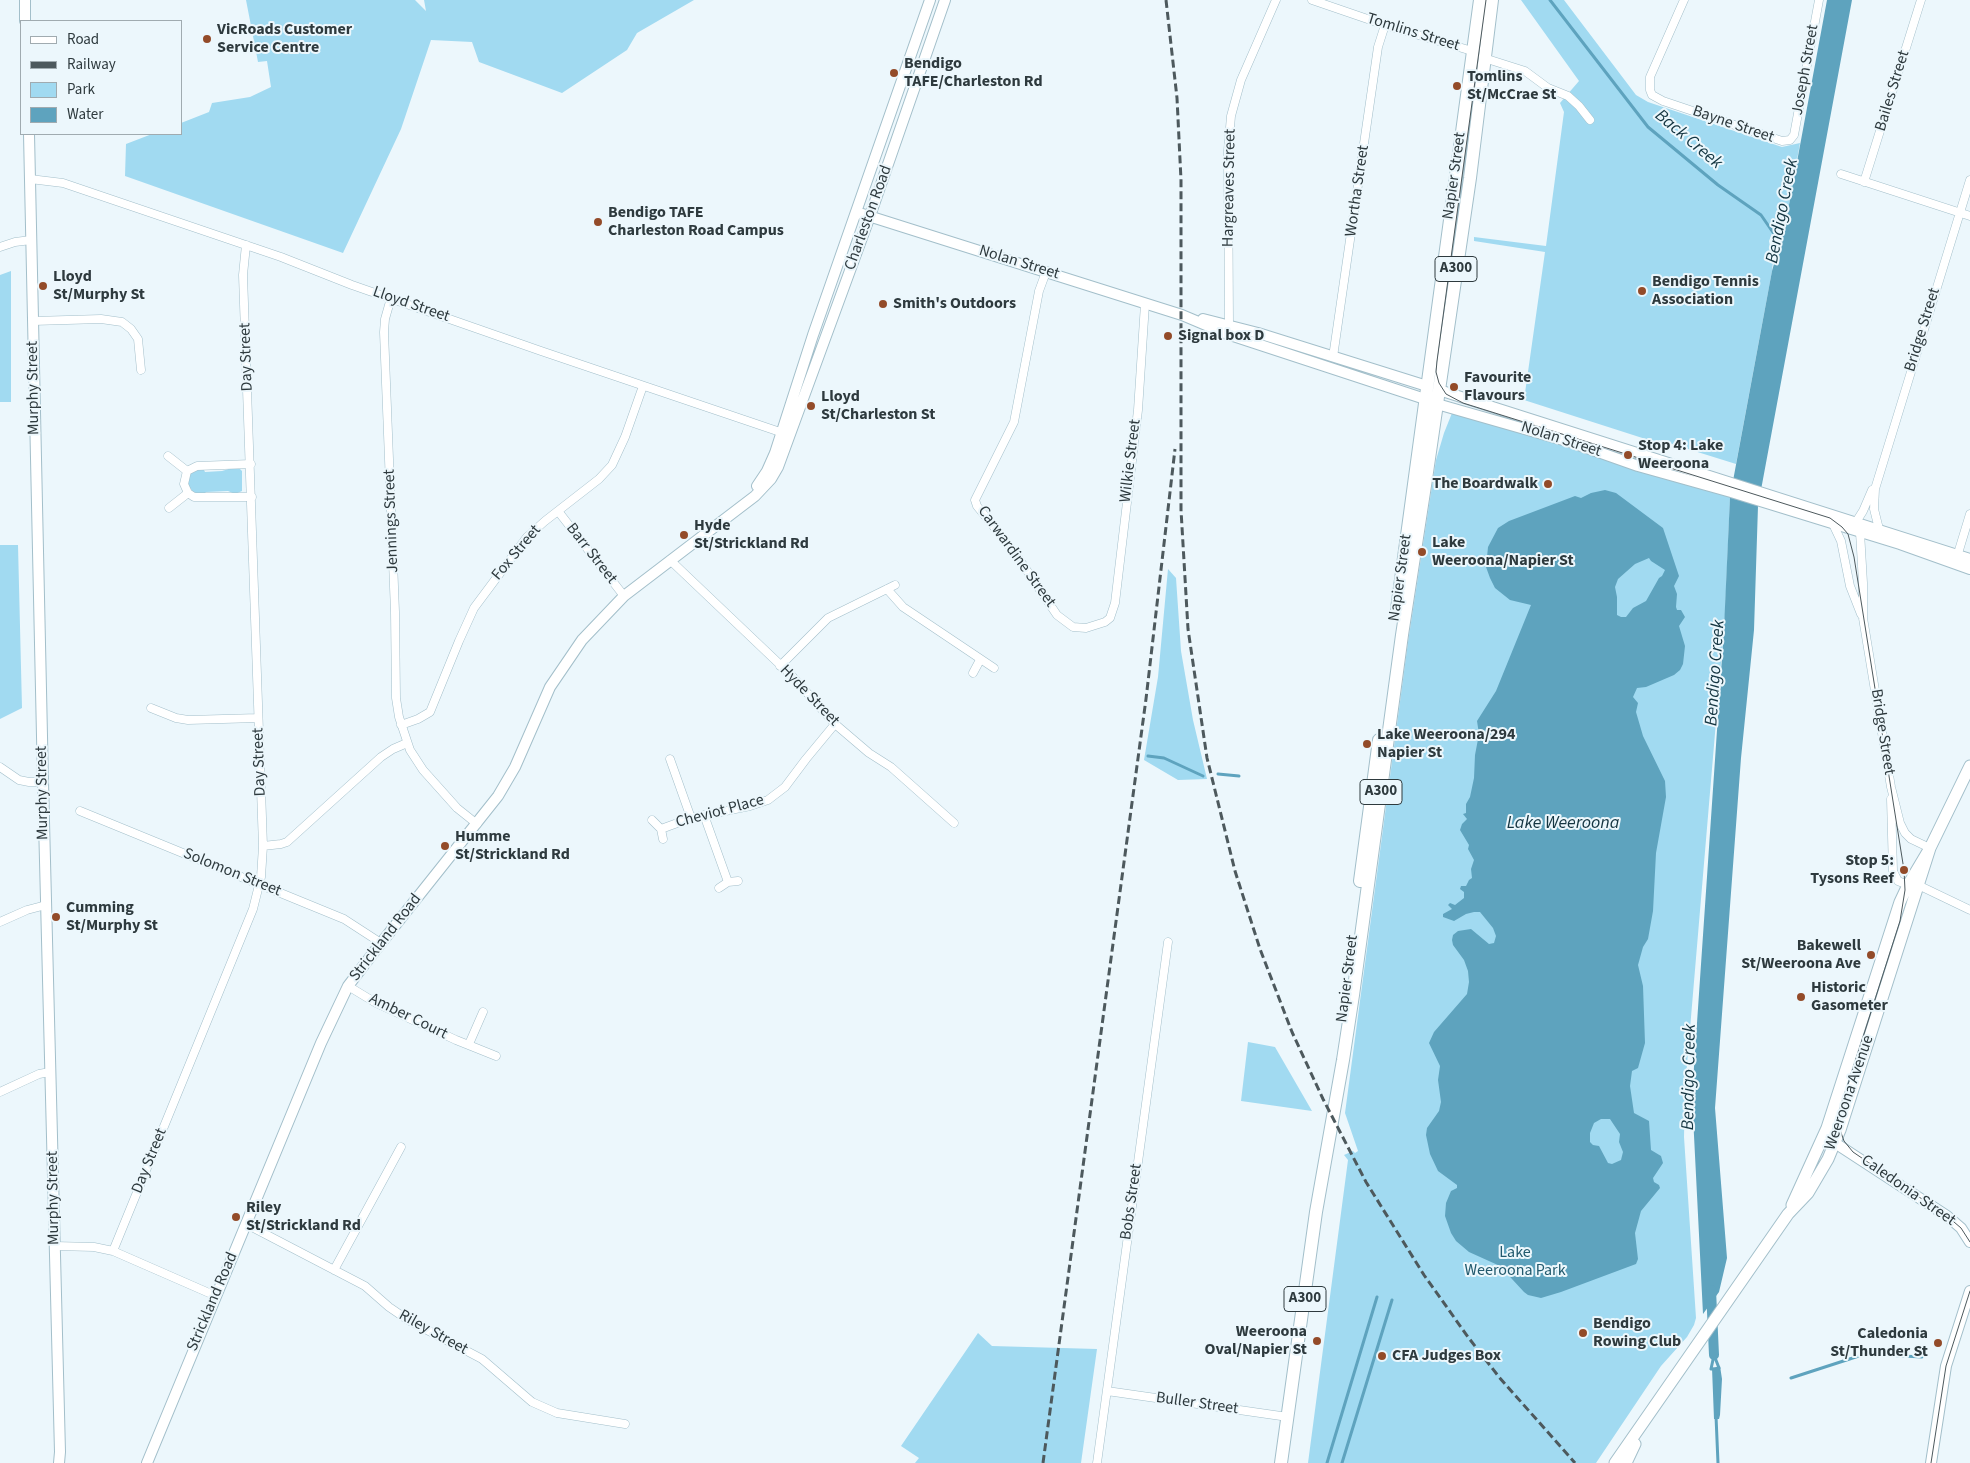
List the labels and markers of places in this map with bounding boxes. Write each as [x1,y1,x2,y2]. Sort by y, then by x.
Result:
place label: VicRoads Customer Service Centre [217,20,352,58]
marker: VicRoads Customer Service Centre [201,33,213,45]
place label: Bendigo TAFE/Charleston Rd [904,54,1043,92]
marker: Bendigo TAFE/Charleston Rd [888,67,900,79]
place label: Tomlins St/McCrae St [1467,67,1556,105]
marker: Tomlins St/McCrae St [1451,80,1463,92]
place label: Bendigo TAFE Charleston Road Campus [608,203,784,241]
marker: Bendigo TAFE Charleston Road Campus [592,216,604,228]
place label: Lloyd St/Murphy St [53,267,145,305]
place label: Bendigo Tennis Association [1652,272,1759,310]
marker: Lloyd St/Murphy St [37,280,49,292]
marker: Bendigo Tennis Association [1636,285,1648,297]
place label: Smith's Outdoors [893,294,1016,314]
marker: Smith's Outdoors [877,298,889,310]
place label: Signal box D [1178,326,1264,346]
marker: Signal box D [1162,330,1174,342]
place label: Favourite Flavours [1464,368,1531,406]
marker: Favourite Flavours [1448,381,1460,393]
place label: Lloyd St/Charleston St [821,387,935,425]
marker: Lloyd St/Charleston St [805,400,817,412]
place label: Stop 4: Lake Weeroona [1638,436,1723,474]
marker: Stop 4: Lake Weeroona [1622,449,1634,461]
place label: The Boardwalk [1432,474,1538,494]
marker: The Boardwalk [1542,478,1554,490]
place label: Hyde St/Strickland Rd [694,516,809,554]
marker: Hyde St/Strickland Rd [678,529,690,541]
place label: Lake Weeroona/Napier St [1432,533,1574,571]
marker: Lake Weeroona/Napier St [1416,546,1428,558]
place label: Lake Weeroona/294 Napier St [1377,725,1515,763]
marker: Lake Weeroona/294 Napier St [1361,738,1373,750]
place label: Humme St/Strickland Rd [455,827,570,865]
marker: Humme St/Strickland Rd [439,840,451,852]
place label: Stop 5: Tysons Reef [1810,851,1894,889]
marker: Stop 5: Tysons Reef [1898,864,1910,876]
place label: Cumming St/Murphy St [66,898,158,936]
marker: Cumming St/Murphy St [50,911,62,923]
place label: Bakewell St/Weeroona Ave [1741,936,1861,974]
marker: Bakewell St/Weeroona Ave [1865,949,1877,961]
place label: Historic Gasometer [1811,978,1888,1016]
marker: Historic Gasometer [1795,991,1807,1003]
place label: Riley St/Strickland Rd [246,1198,361,1236]
marker: Riley St/Strickland Rd [230,1211,242,1223]
place label: Bendigo Rowing Club [1593,1314,1681,1352]
place label: Weeroona Oval/Napier St [1204,1322,1307,1360]
place label: Caledonia St/Thunder St [1830,1324,1928,1362]
marker: Bendigo Rowing Club [1577,1327,1589,1339]
marker: Weeroona Oval/Napier St [1311,1335,1323,1347]
marker: Caledonia St/Thunder St [1932,1337,1944,1349]
place label: CFA Judges Box [1392,1346,1501,1366]
marker: CFA Judges Box [1376,1350,1388,1362]

